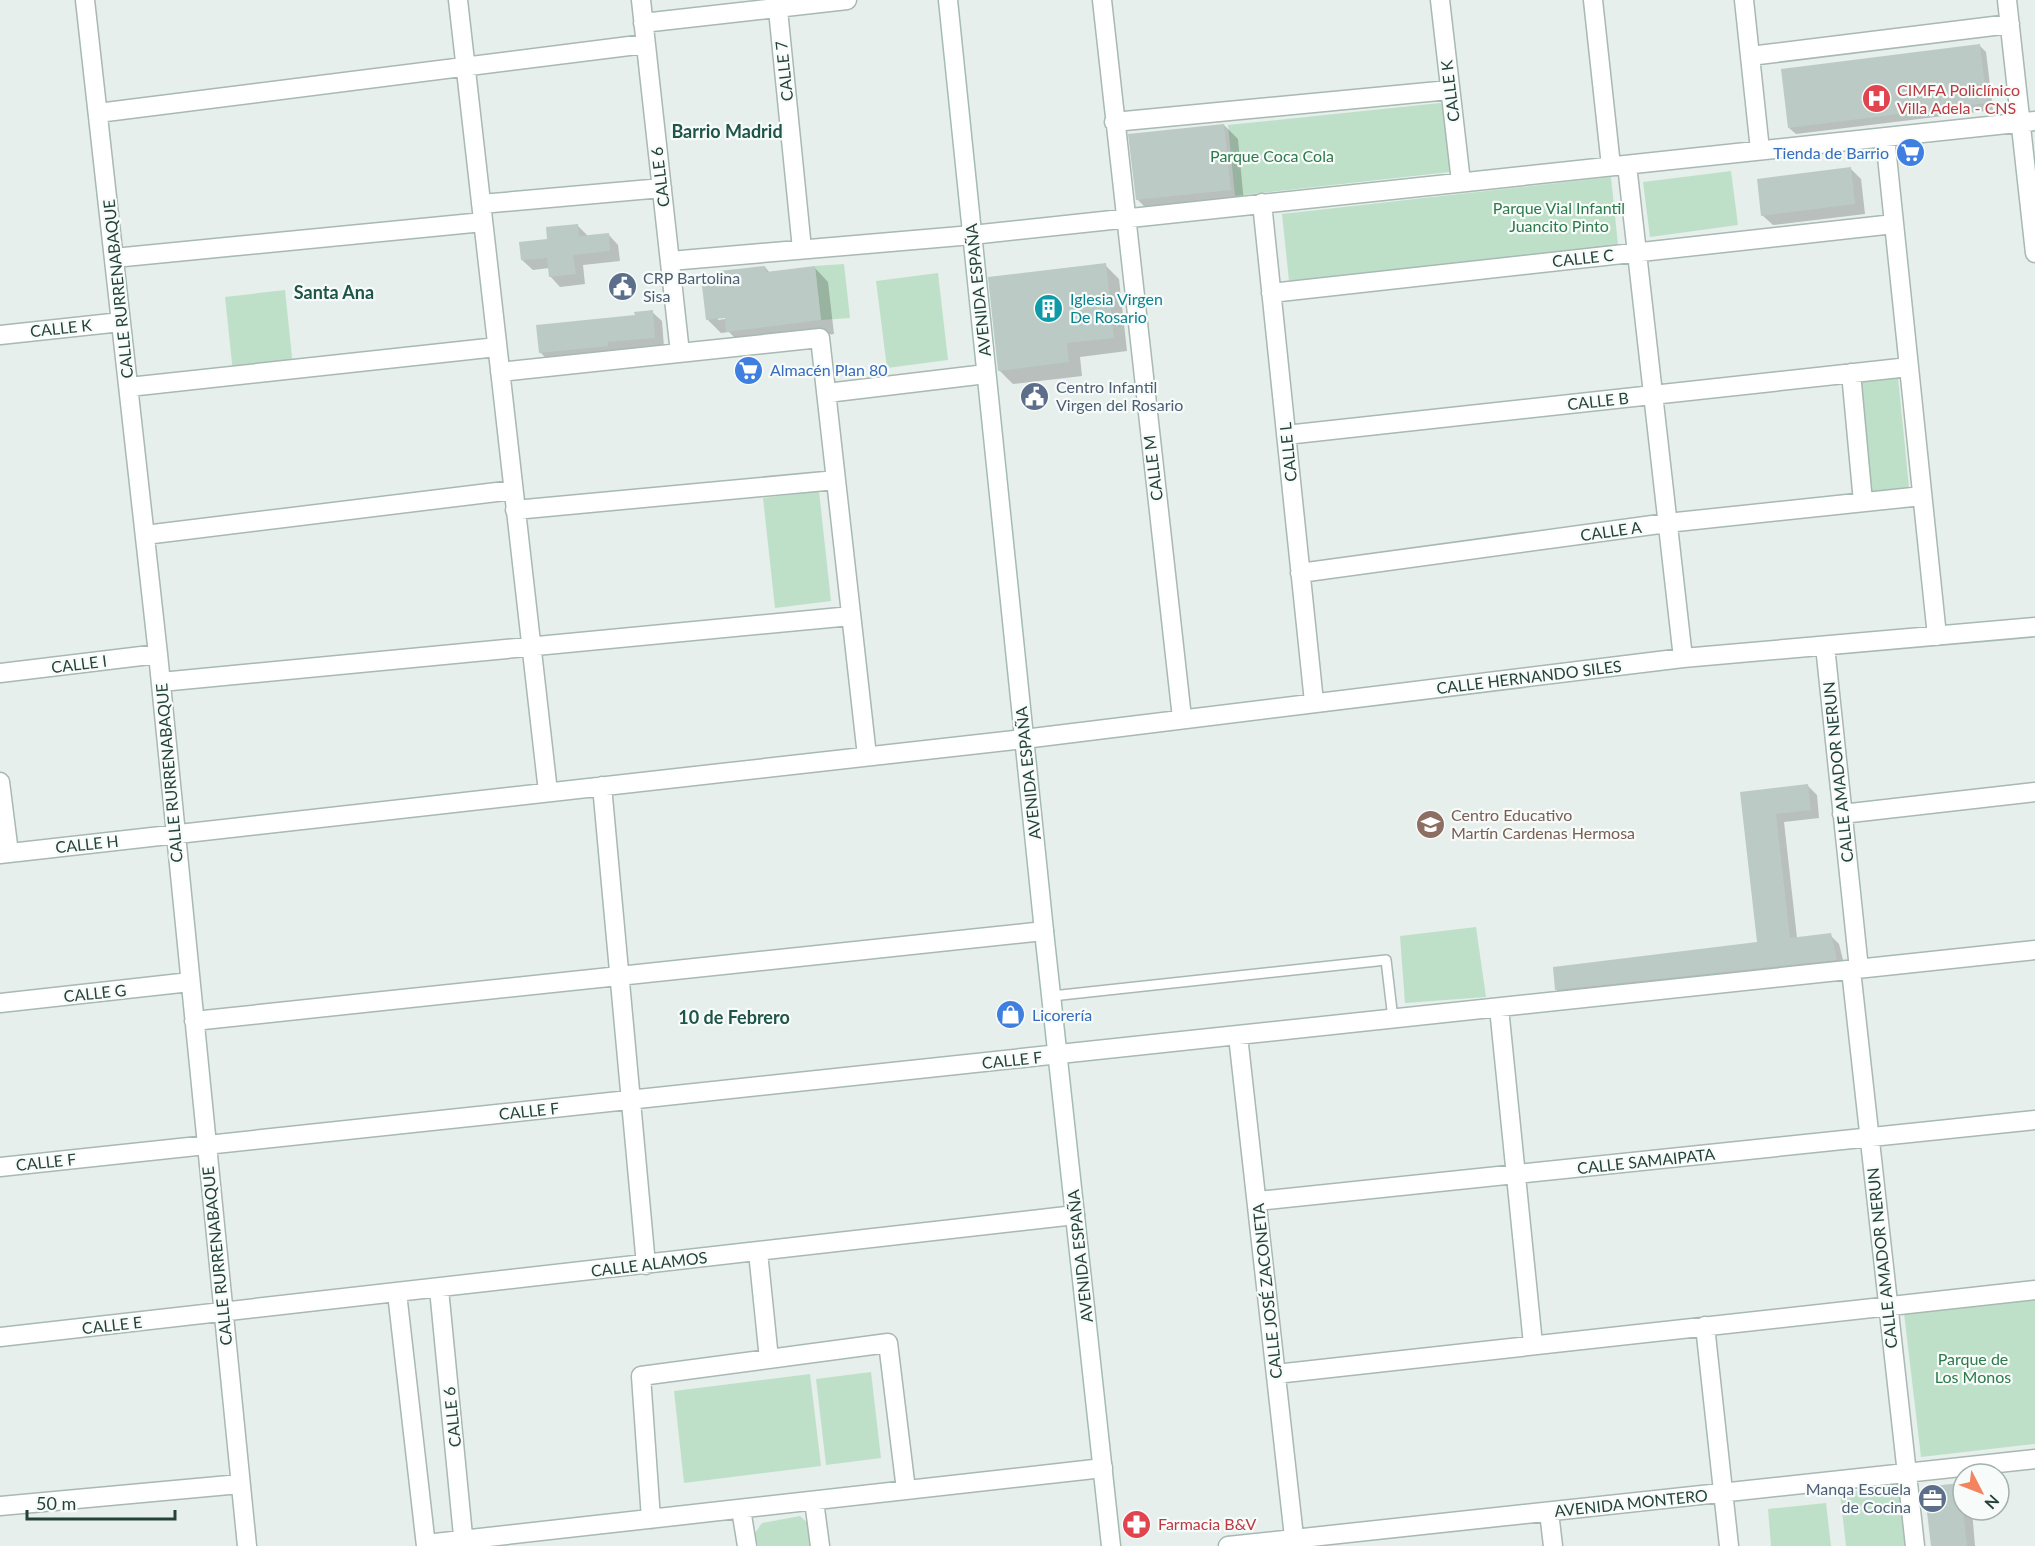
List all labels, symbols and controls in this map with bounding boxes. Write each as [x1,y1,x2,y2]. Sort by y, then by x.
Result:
street label: CALLE 7 [771,40,796,102]
street label: CALLE K [1436,59,1463,123]
place label: CIMFA Policlínico Villa Adela - CNS [1897,80,2020,117]
hospital icon: CIMFA Policlínico Villa Adela - CNS [1860,83,1892,115]
district label: Barrio Madrid [671,120,783,142]
supermarket icon: Tienda de Barrio [1894,137,1926,169]
place label: Tienda de Barrio [1773,143,1889,162]
street label: CALLE 6 [646,146,673,208]
park label: Parque Coca Cola [1210,146,1334,165]
park label: Parque Vial Infantil Juancito Pinto [1493,198,1625,235]
street label: CALLE RURRENABAQUE [99,199,136,379]
street label: AVENIDA ESPAÑA [961,222,994,357]
street label: CALLE C [1551,245,1615,270]
place label: CRP Bartolina Sisa [643,268,740,305]
public building icon: CRP Bartolina Sisa [606,271,638,303]
district label: Santa Ana [294,281,374,303]
place label: Iglesia Virgen De Rosario [1070,289,1163,326]
building icon: Iglesia Virgen De Rosario [1033,292,1065,324]
street label: CALLE K [29,315,93,340]
supermarket icon: Almacén Plan 80 [733,354,765,386]
place label: Almacén Plan 80 [770,360,888,379]
place label: Centro Infantil Virgen del Rosario [1056,377,1183,414]
public building icon: Centro Infantil Virgen del Rosario [1019,380,1051,412]
street label: CALLE B [1566,388,1630,413]
street label: CALLE L [1275,421,1300,483]
street label: CALLE M [1139,434,1166,502]
street label: CALLE A [1579,517,1643,544]
street label: CALLE I [50,651,108,676]
street label: CALLE HERNANDO SILES [1435,656,1623,697]
street label: CALLE AMADOR NERUN [1819,681,1856,863]
street label: CALLE RURRENABAQUE [151,683,186,863]
street label: AVENIDA ESPAÑA [1011,705,1044,840]
place label: Centro Educativo Martín Cardenas Hermosa [1451,805,1635,842]
school or university icon: Centro Educativo Martín Cardenas Hermosa [1414,808,1446,840]
street label: CALLE H [54,831,120,856]
street label: CALLE G [63,980,127,1005]
shop icon: Licorería [995,999,1027,1031]
place label: Licorería [1032,1005,1092,1024]
district label: 10 de Febrero [678,1006,790,1028]
street label: CALLE F [981,1047,1043,1072]
street label: CALLE F [498,1098,560,1123]
street label: CALLE SAMAIPATA [1576,1144,1716,1177]
street label: CALLE F [15,1149,77,1174]
street label: CALLE RURRENABAQUE [198,1166,235,1346]
street label: CALLE AMADOR NERUN [1863,1167,1900,1349]
street label: AVENIDA ESPAÑA [1063,1188,1096,1323]
street label: CALLE JOSÉ ZACONETA [1248,1202,1285,1380]
street label: CALLE ALAMOS [590,1247,708,1280]
street label: CALLE E [81,1312,143,1337]
park label: Parque de Los Monos [1935,1349,2011,1386]
street label: CALLE 6 [439,1386,464,1448]
north arrow [1951,1462,2011,1522]
place label: Manqa Escuela de Cocina [1806,1479,1911,1516]
office icon: Manqa Escuela de Cocina [1916,1482,1948,1514]
scale bar [27,1483,176,1521]
street label: AVENIDA MONTERO [1553,1485,1709,1520]
text: N [1981,1491,2004,1513]
text: 50 m [36,1492,76,1514]
pharmacy icon: Farmacia B&V [1121,1508,1153,1540]
place label: Farmacia B&V [1158,1514,1256,1533]

